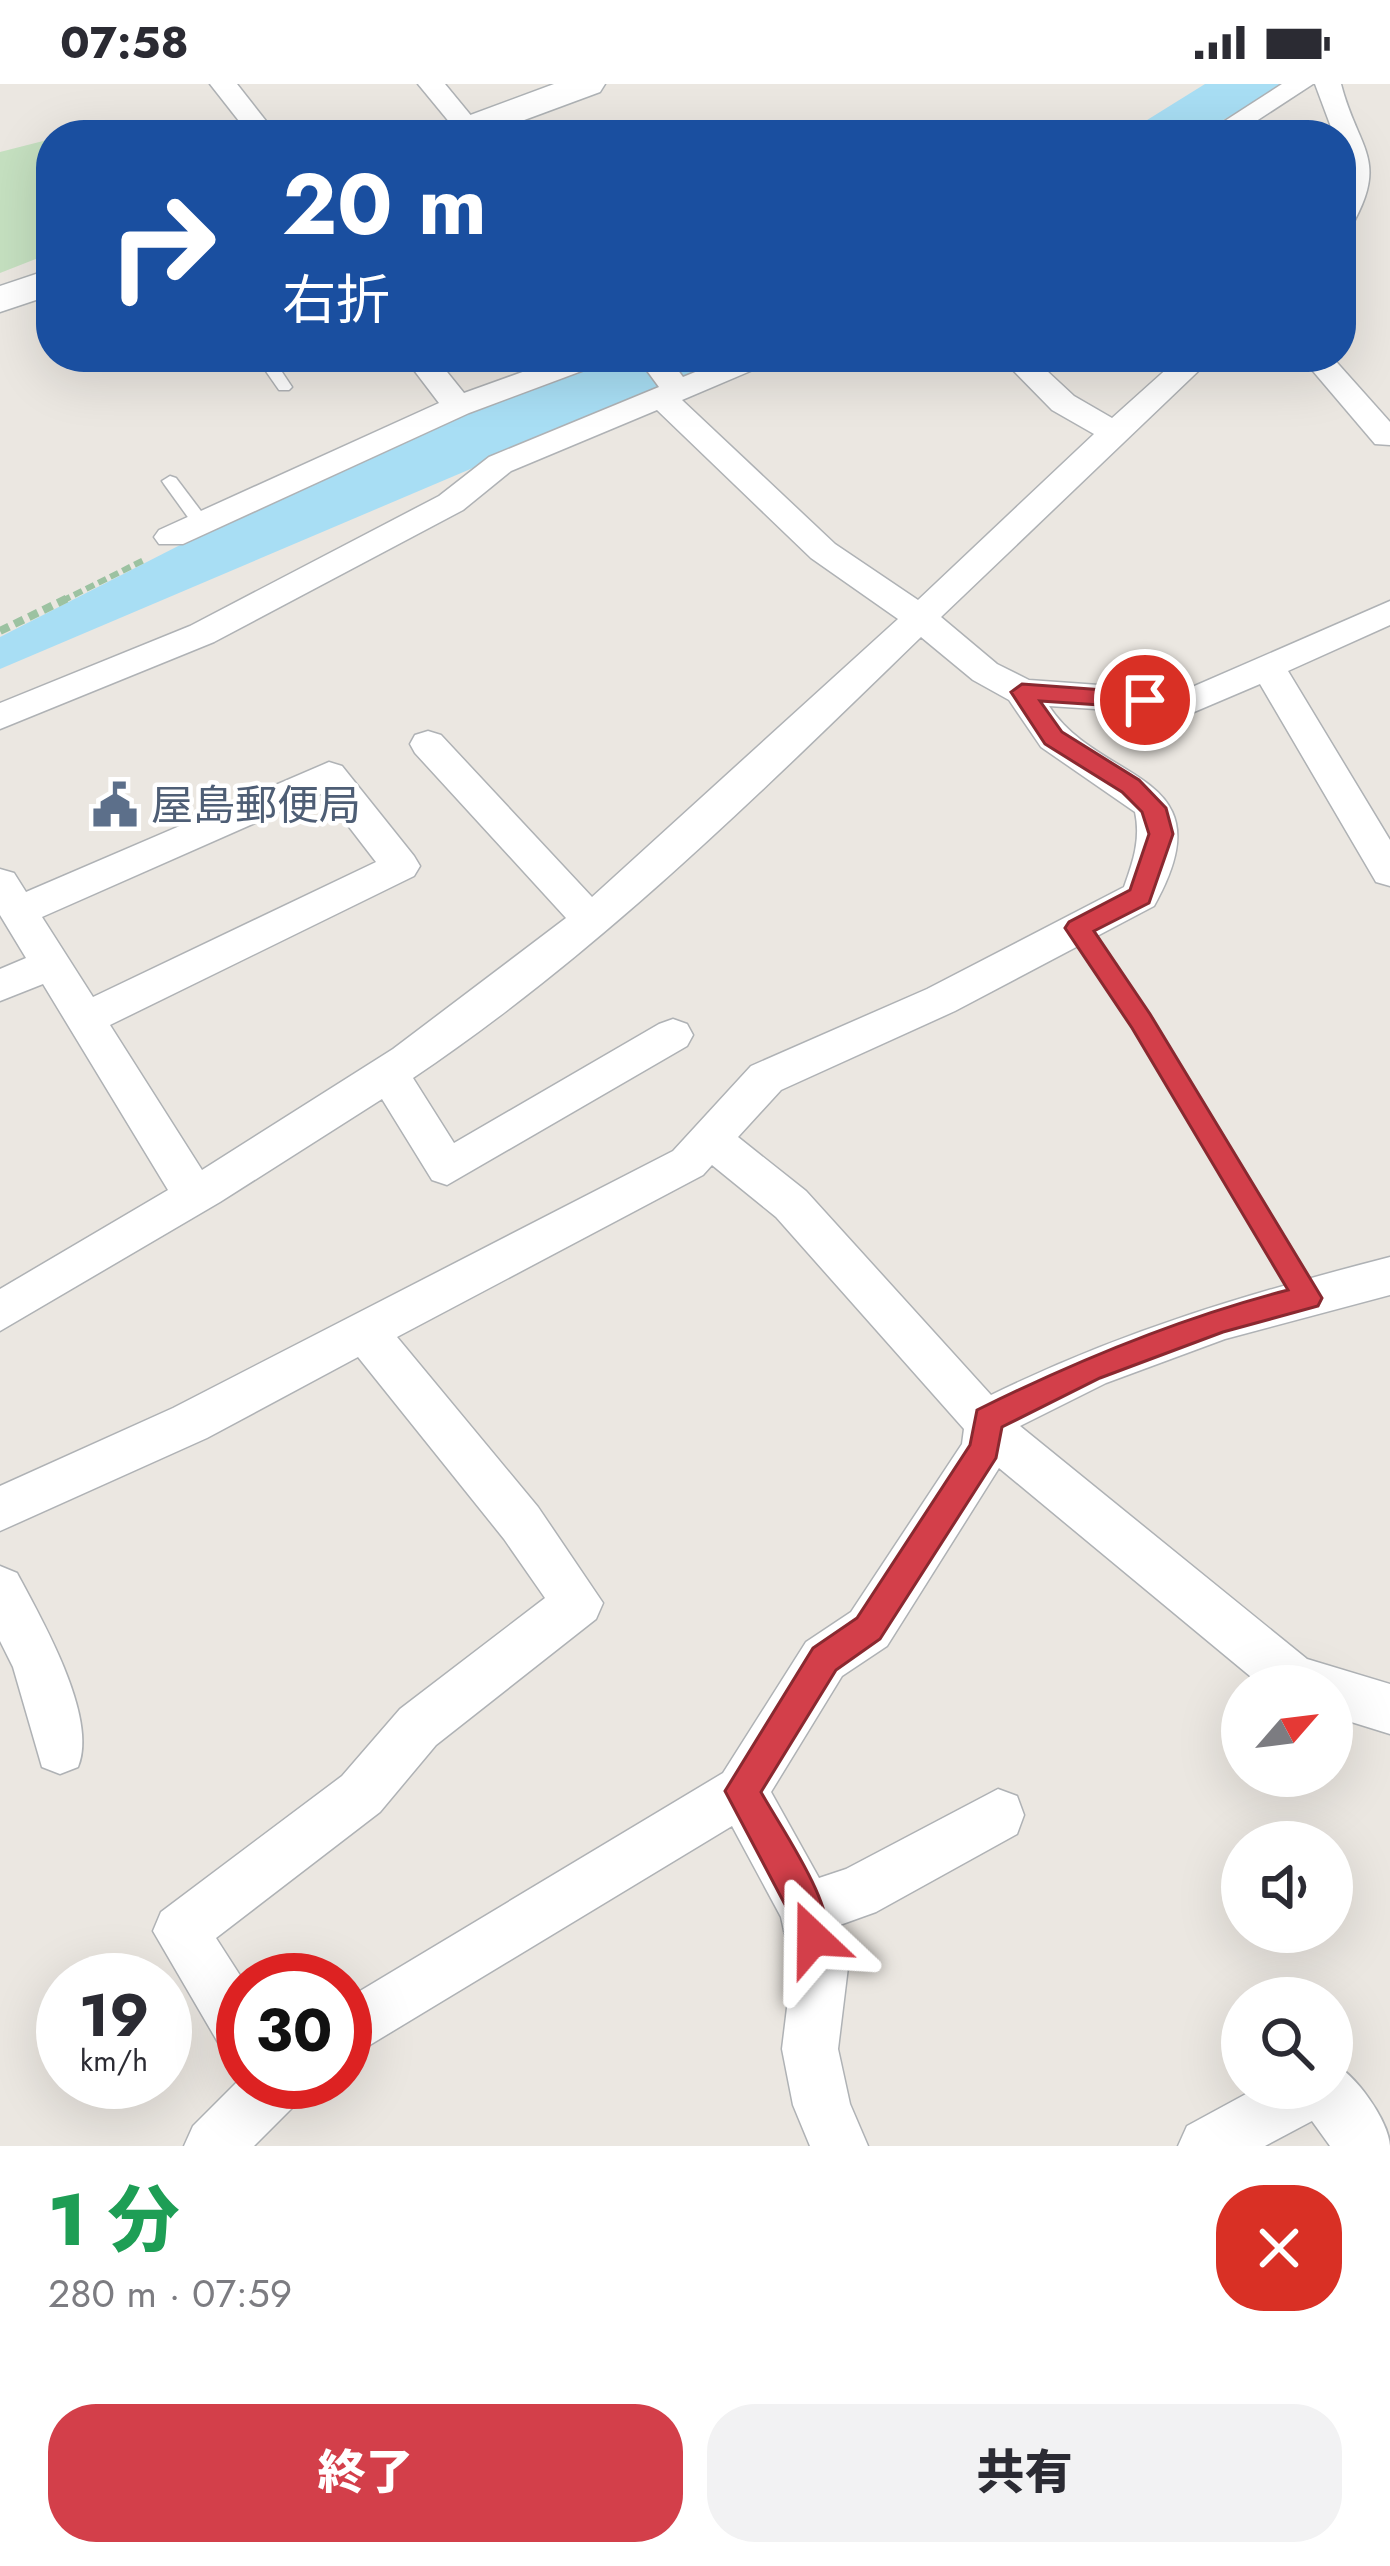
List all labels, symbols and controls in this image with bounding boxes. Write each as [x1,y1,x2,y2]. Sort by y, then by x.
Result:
text: 07:58 [60,10,189,75]
text: 20 m [282,144,487,266]
icon: right [84,168,240,324]
text: 右折 [282,261,390,339]
pin [1094,649,1196,751]
icon: arrive [1112,667,1178,733]
place label: 屋島郵便局 [151,775,361,836]
public building icon: 屋島郵便局 [90,780,140,830]
north arrow [1221,1665,1353,1797]
map controls [1221,1665,1353,2109]
button: sound [1221,1821,1353,1953]
position arrow [750,1875,876,2001]
speed limit sign: 30 [216,1953,372,2109]
text: 19 [79,1972,149,2059]
button: search [1221,1977,1353,2109]
text: km/h [80,2039,148,2082]
text: 1 分 [48,2168,180,2272]
button: close [1216,2185,1342,2311]
text: 280 m · 07:59 [48,2265,292,2322]
button: 終了 [48,2404,683,2542]
button: 共有 [707,2404,1342,2542]

